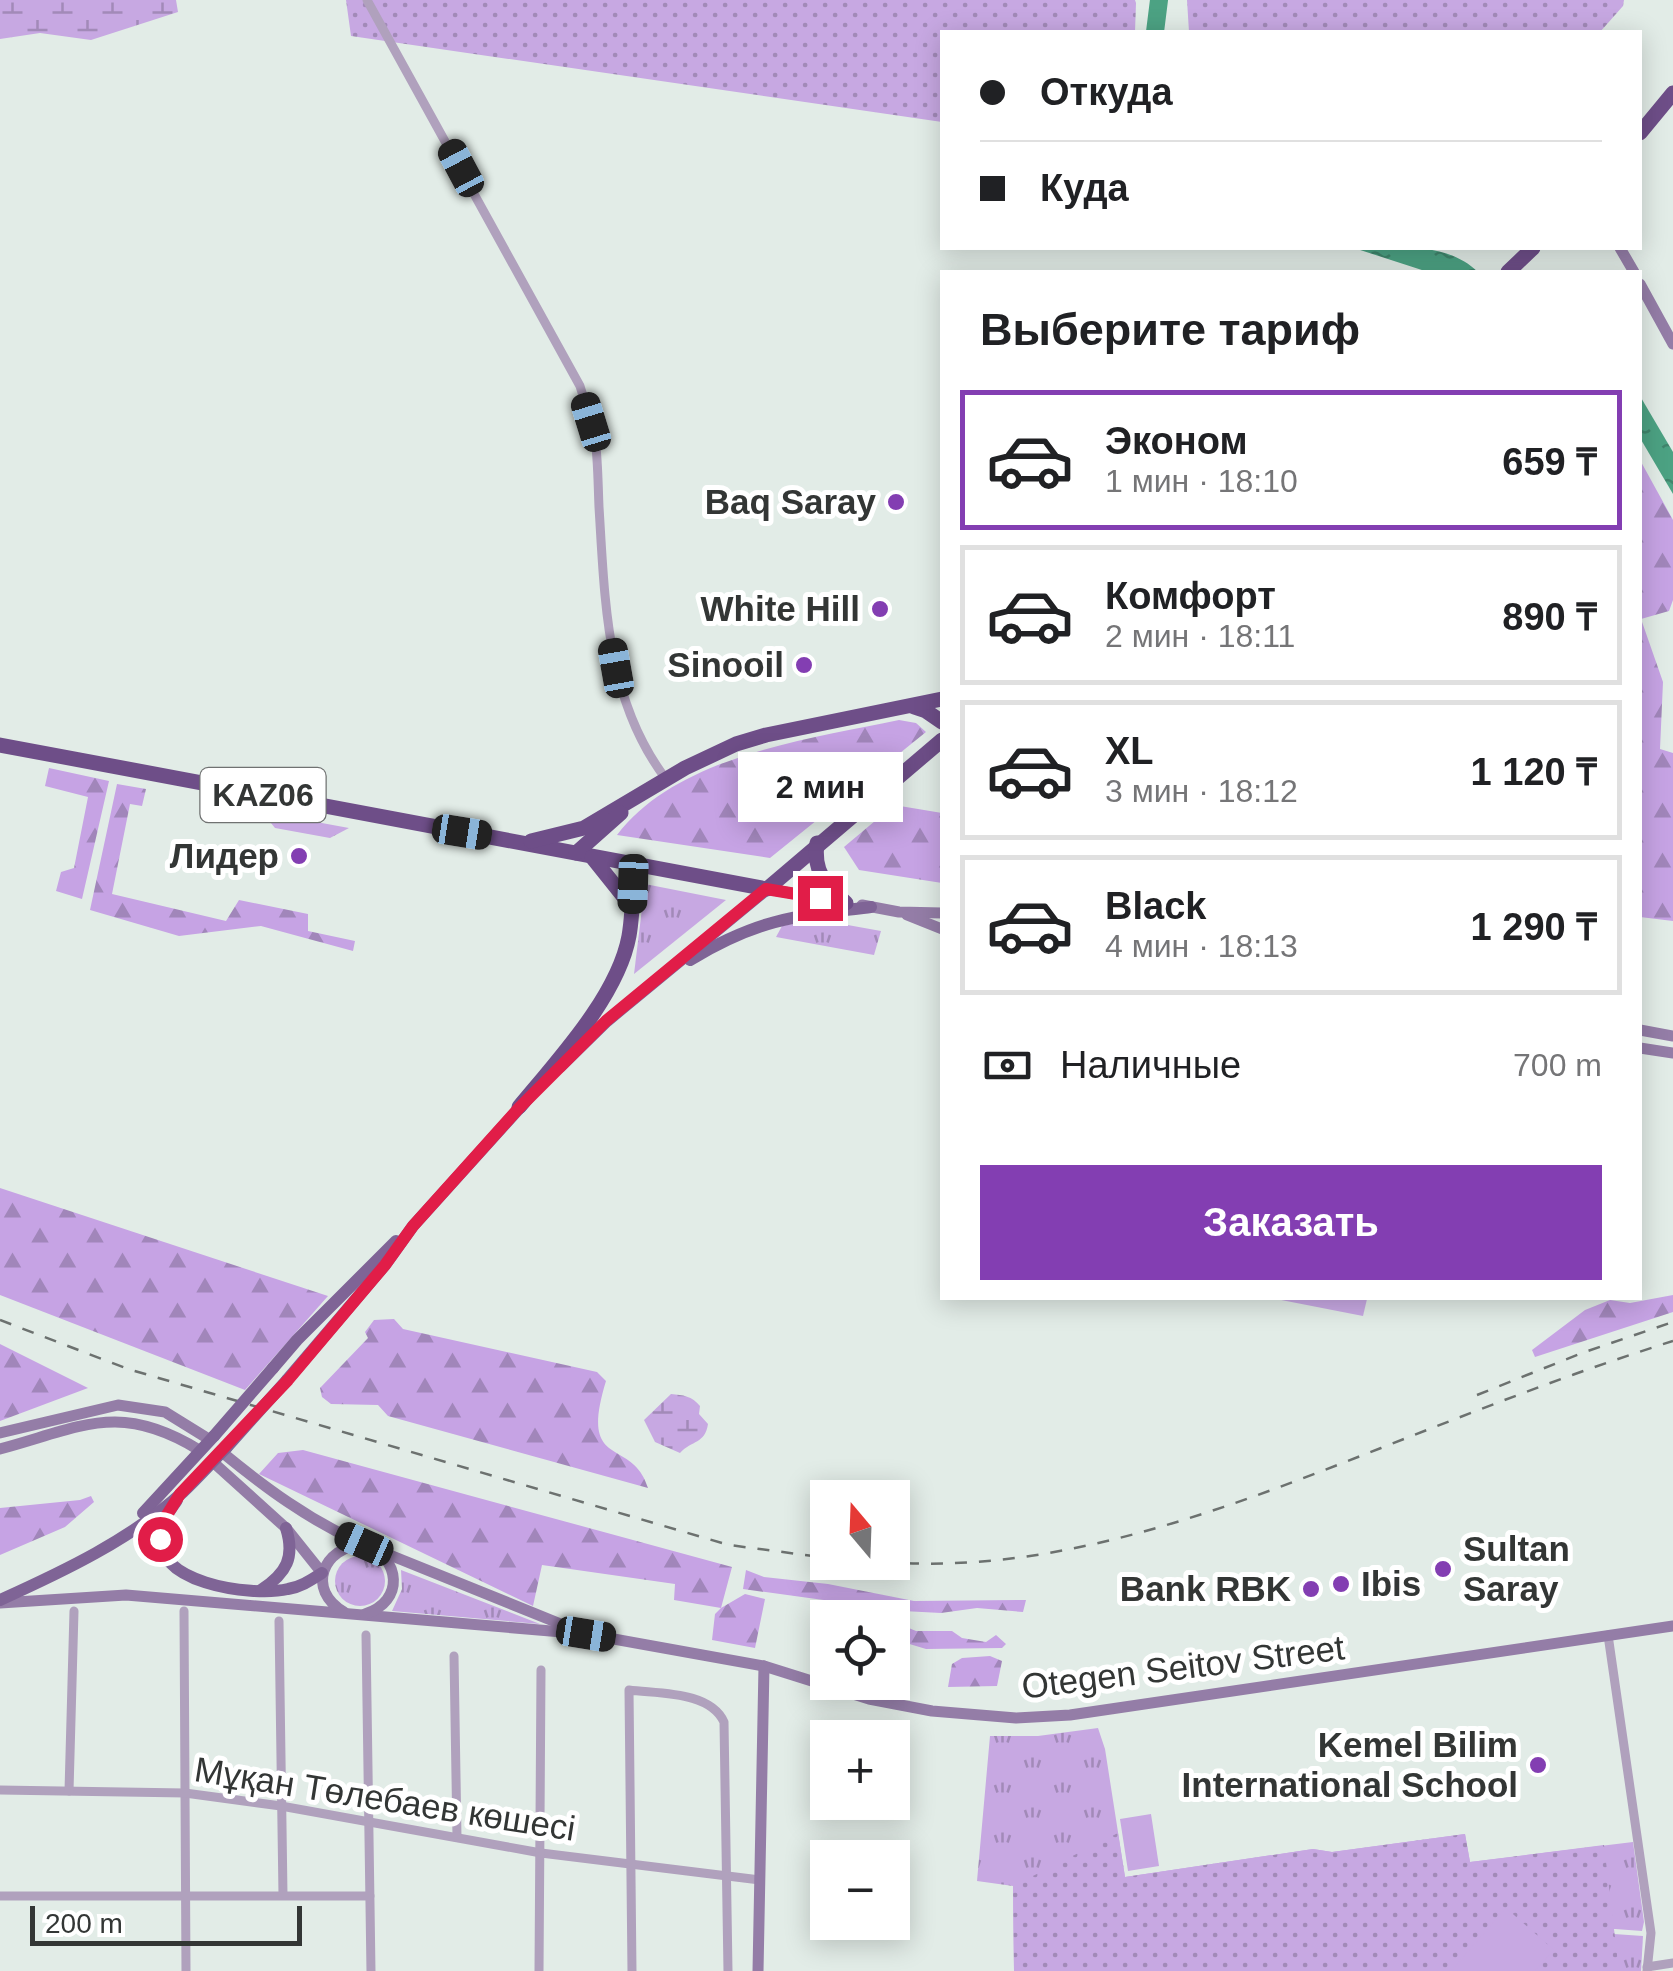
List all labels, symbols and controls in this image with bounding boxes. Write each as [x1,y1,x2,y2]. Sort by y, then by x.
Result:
text: Откуда [1040,71,1173,113]
car [434,134,488,202]
text: Куда [1040,167,1129,209]
text: Выберите тариф [980,304,1360,355]
car [568,389,614,455]
icon: car [985,415,1075,505]
text: Эконом [1105,420,1248,462]
text: 659 ₸ [1502,441,1597,483]
text: 1 мин · 18:10 [1105,463,1298,499]
place label: Baq Saray [705,482,877,521]
marker: Baq Saray [885,491,907,513]
icon: car [985,570,1075,660]
text: Комфорт [1105,575,1276,617]
place label: White Hill [701,589,860,628]
text: 890 ₸ [1502,596,1597,638]
marker: White Hill [869,598,891,620]
text: 2 мин · 18:11 [1105,618,1295,654]
car [596,636,636,700]
place label: Sinooil [667,645,784,684]
marker: Sinooil [793,654,815,676]
icon: car [985,725,1075,815]
text: XL [1105,730,1154,772]
text: 1 120 ₸ [1471,751,1597,793]
callout: 2 мин [738,753,902,823]
road number: KАZ06 [200,768,326,822]
text: 2 мин [776,769,865,805]
text: 3 мин · 18:12 [1105,773,1298,809]
car [430,812,494,852]
place label: Лидер [170,836,279,875]
marker: Лидер [288,845,310,867]
car [617,853,649,915]
route end [798,876,843,921]
icon: car [985,880,1075,970]
text: Black [1105,885,1206,927]
text: 1 290 ₸ [1471,906,1597,948]
text: 4 мин · 18:13 [1105,928,1298,964]
icon: cash [980,1038,1035,1093]
text: Наличные [1060,1044,1241,1086]
text: 700 m [1513,1047,1602,1083]
button: Заказать [980,1165,1602,1280]
north arrow [810,1480,910,1580]
map controls [810,1480,910,1940]
route start [138,1517,183,1562]
car [330,1518,398,1570]
place label: Sultan Saray [1463,1529,1570,1608]
marker: Sultan Saray [1432,1558,1454,1580]
place label: Ibis [1361,1564,1421,1603]
place label: Bank RBK [1120,1569,1291,1608]
marker: Ibis [1330,1573,1352,1595]
marker: Bank RBK [1300,1578,1322,1600]
button: locate [810,1600,910,1700]
car [554,1614,618,1654]
street label: Otegen Seitov Street [1019,1627,1347,1706]
button: + [810,1720,910,1820]
place label: Kemel Bilim International School [1182,1725,1518,1804]
street label: Мұқан Төлебаев көшесі [192,1749,578,1848]
marker: Kemel Bilim International School [1527,1754,1549,1776]
button: − [810,1840,910,1940]
scale bar [30,1901,302,1946]
text: 200 m [45,1908,123,1939]

